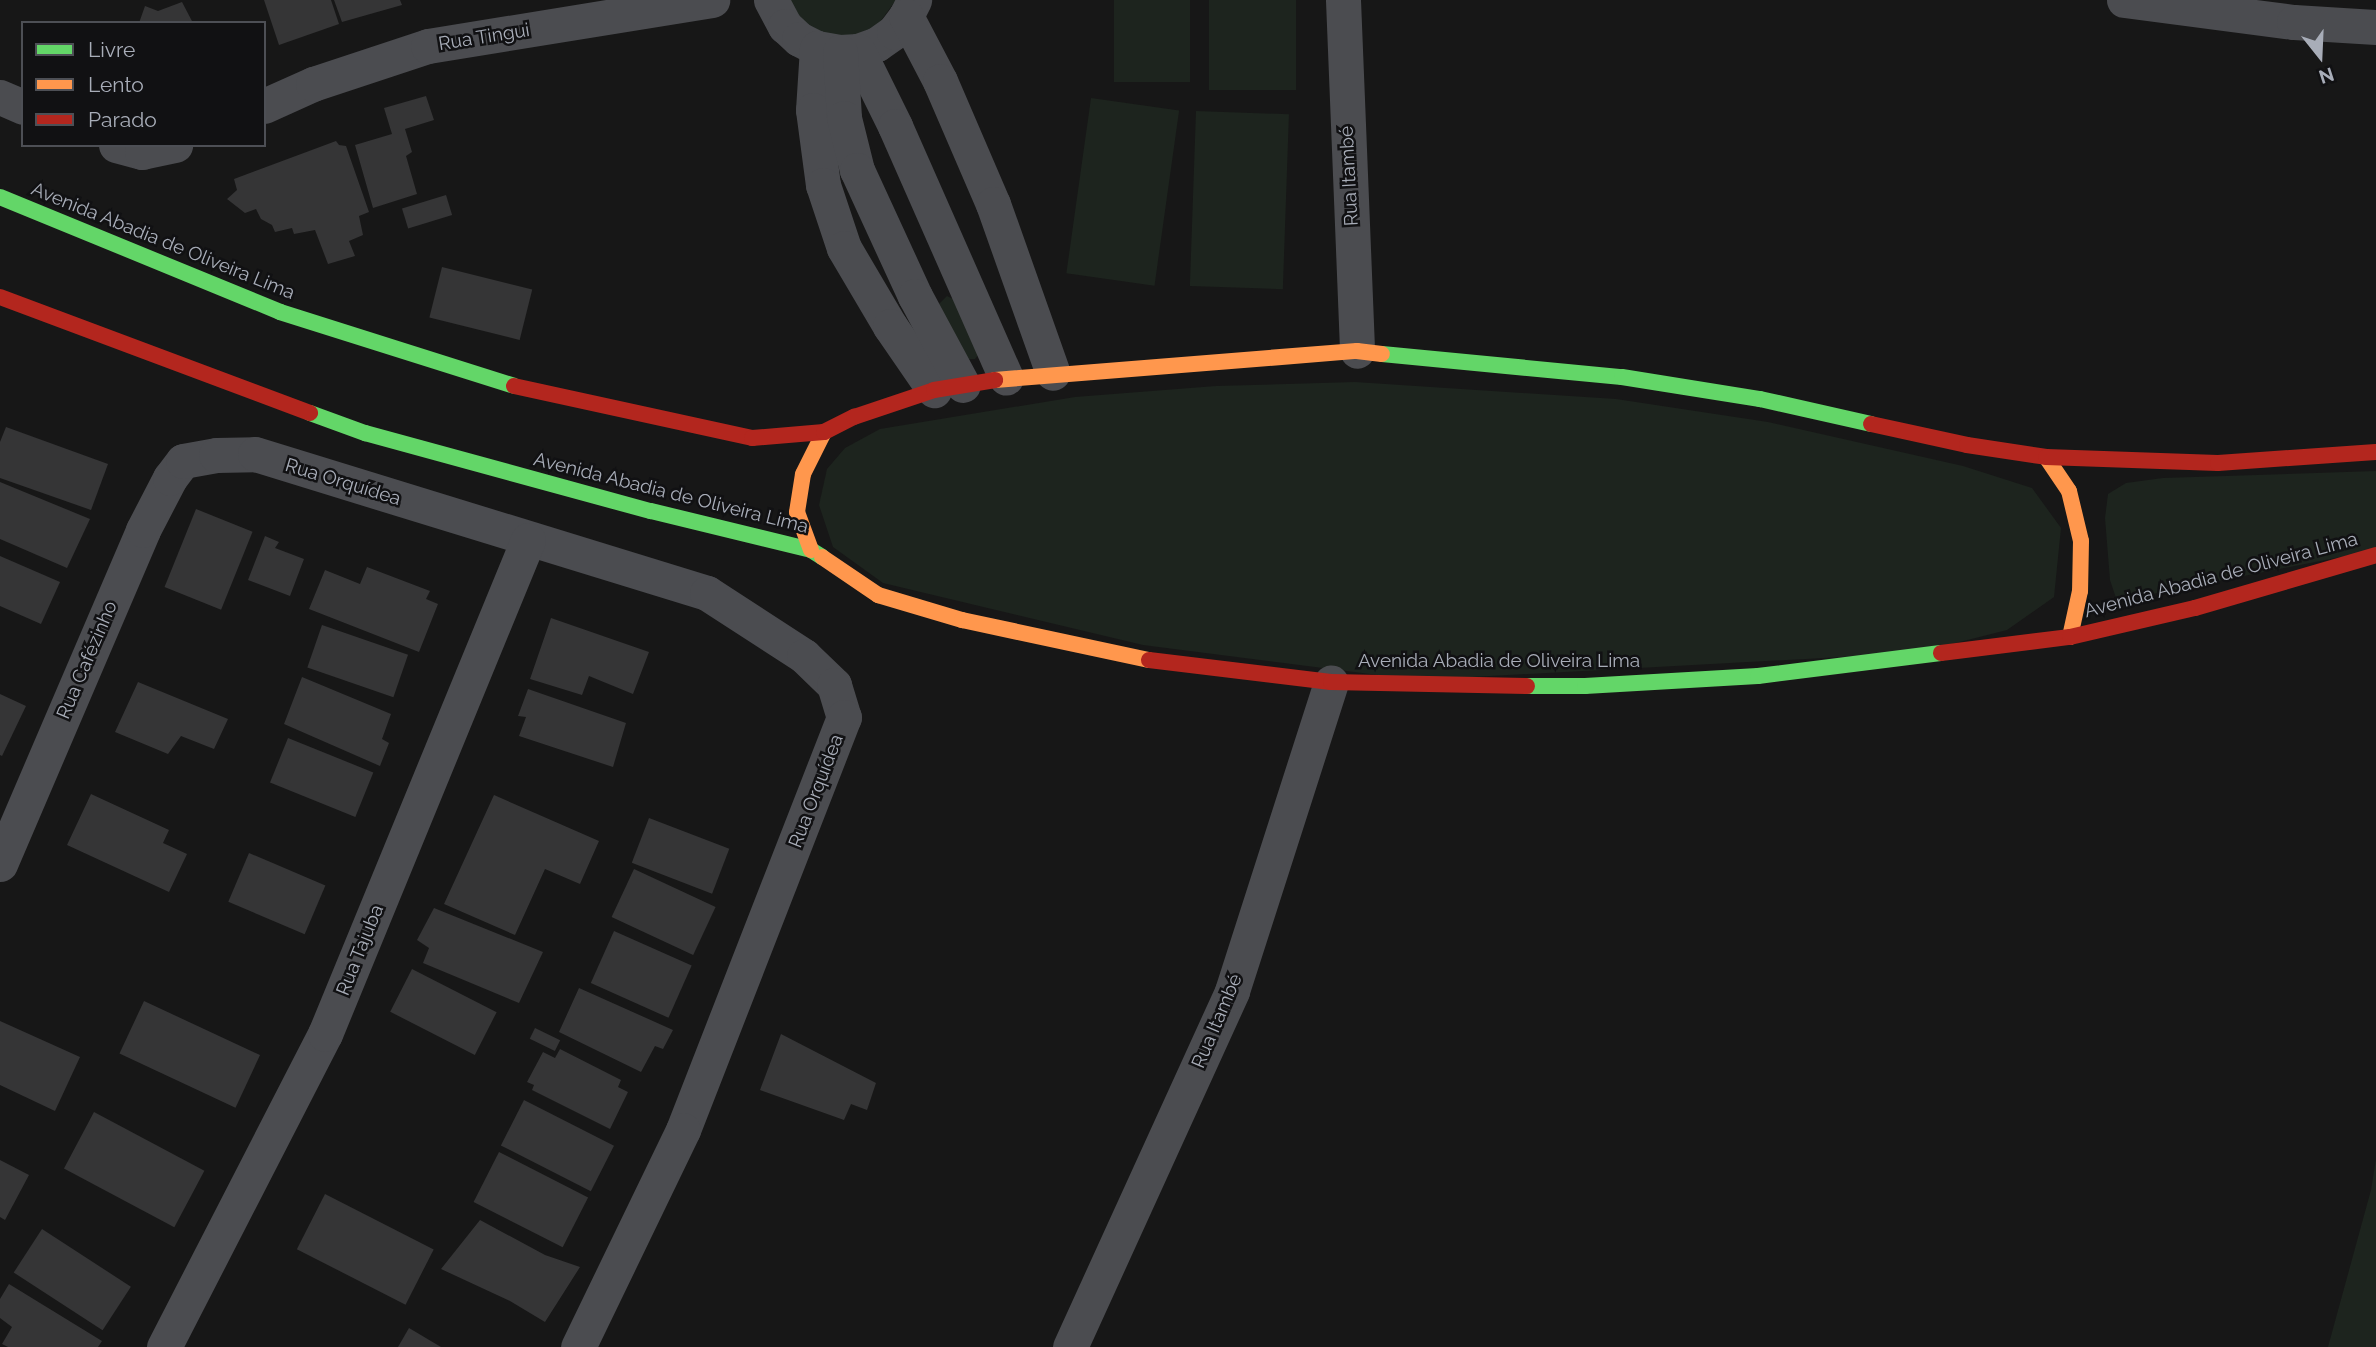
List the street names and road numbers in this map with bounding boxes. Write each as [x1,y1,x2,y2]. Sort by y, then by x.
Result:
street label: Rua Tingui [436,18,532,56]
street label: Rua Itambé [1335,125,1363,227]
street label: Avenida Abadia de Oliveira Lima [28,177,298,305]
street label: Avenida Abadia de Oliveira Lima [531,448,811,538]
street label: Rua Orquídea [282,454,404,510]
street label: Avenida Abadia de Oliveira Lima [2081,527,2361,623]
street label: Rua Cafézinho [52,598,122,722]
street label: Avenida Abadia de Oliveira Lima [1358,650,1640,672]
street label: Rua Orquídea [784,731,848,851]
street label: Rua Tajuba [331,901,389,999]
street label: Rua Itambé [1187,970,1247,1072]

